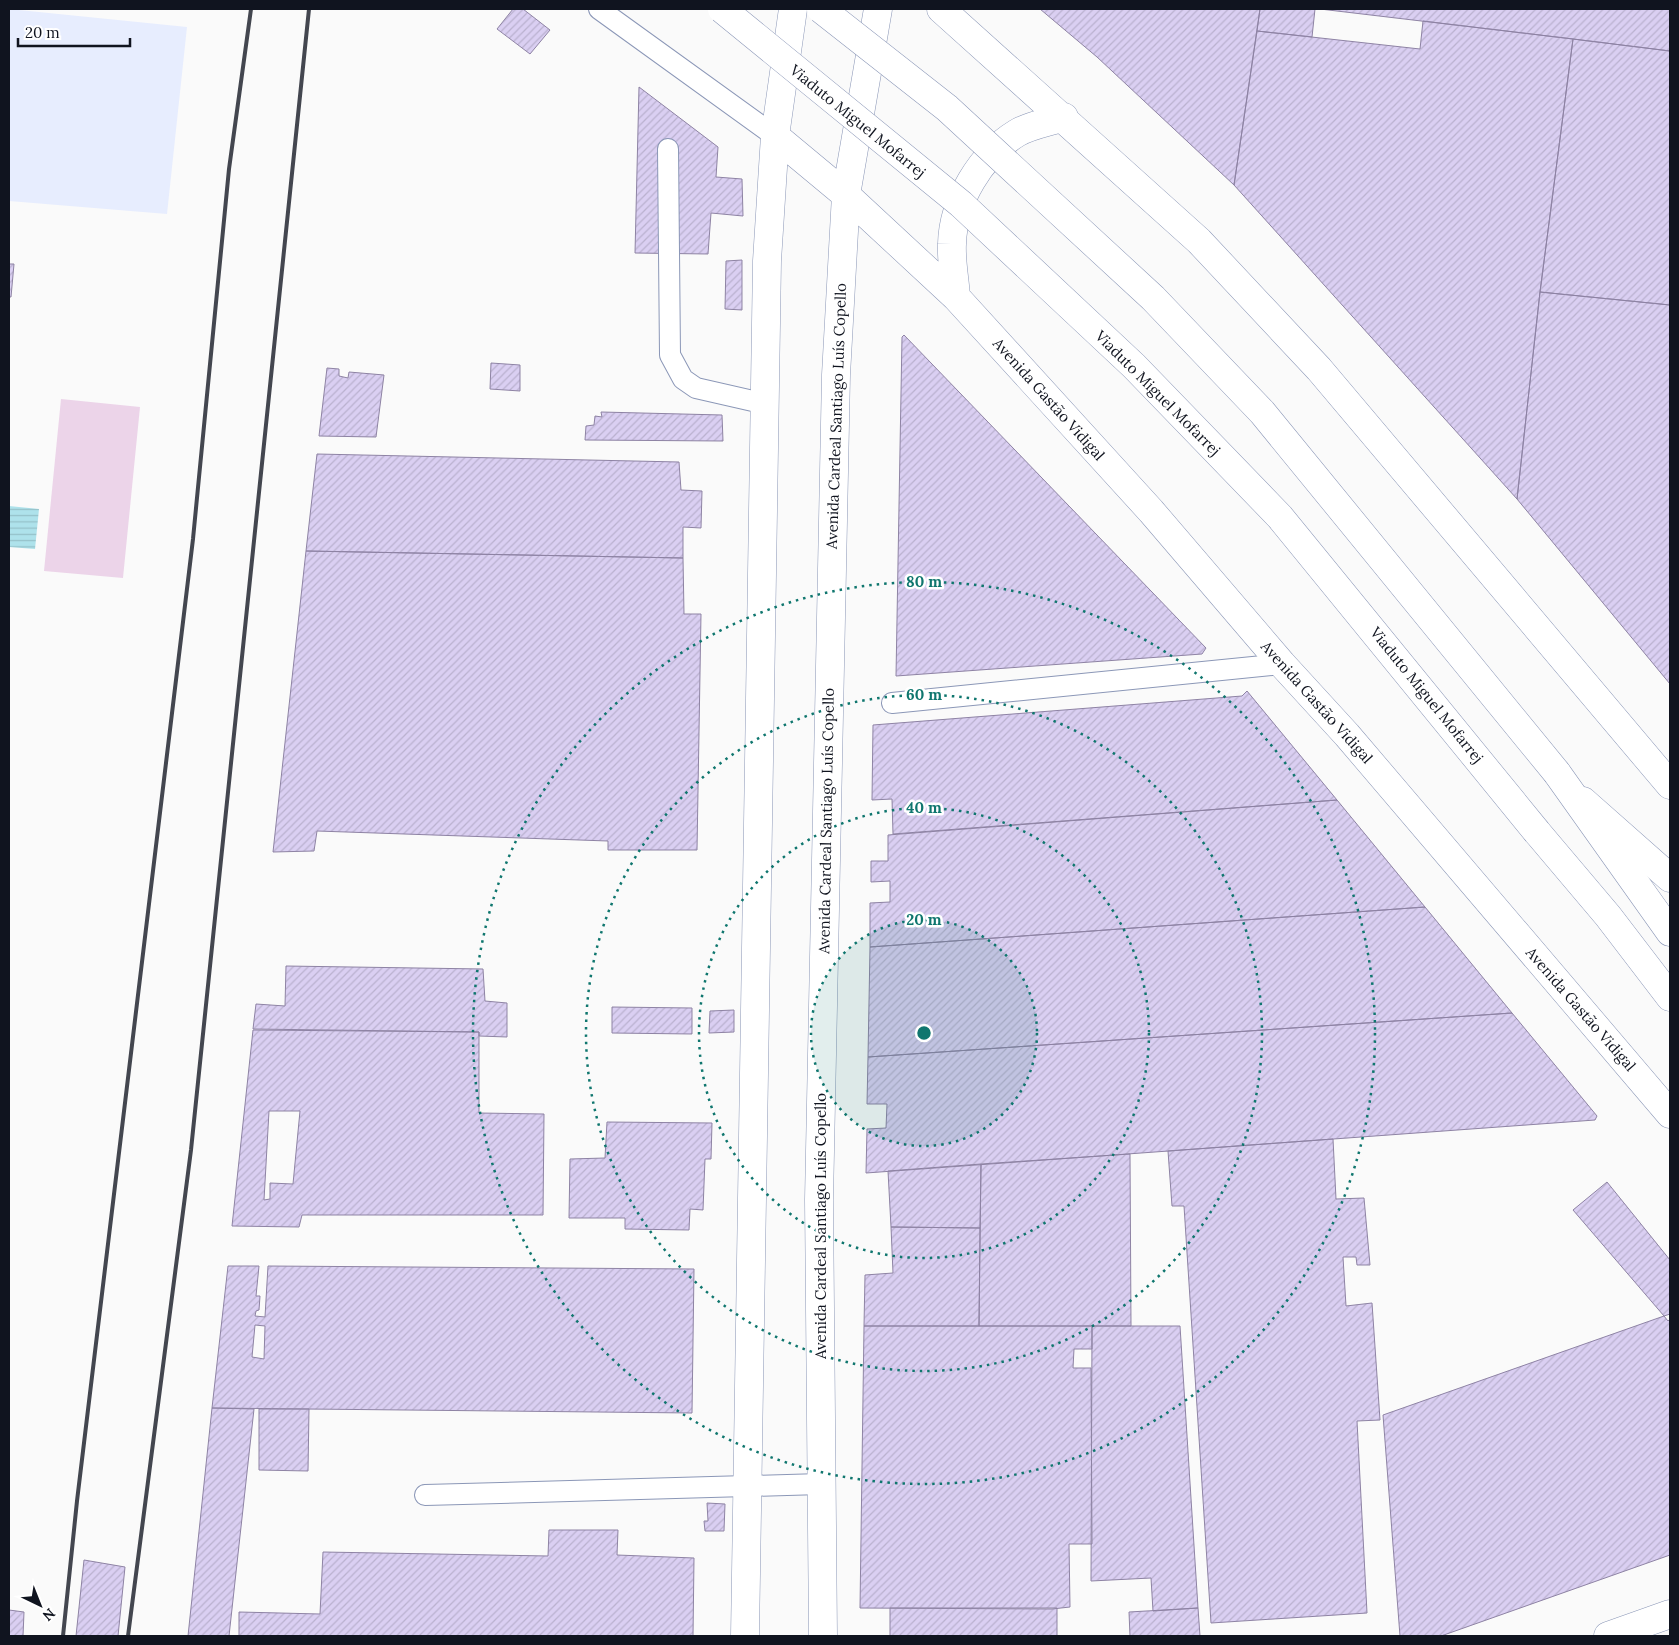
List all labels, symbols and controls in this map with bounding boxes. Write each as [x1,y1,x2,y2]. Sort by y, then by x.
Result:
scale bar [18,15,130,47]
text: 20 m [25,23,60,42]
street label: Viaduto Miguel Mofarrej [785,60,930,182]
street label: Avenida Cardeal Santiago Luís Copello [822,282,850,550]
street label: Viaduto Miguel Mofarrej [1091,326,1225,460]
street label: Avenida Gastão Vidigal [988,333,1109,464]
text: 80 m [906,572,942,591]
street label: Viaduto Miguel Mofarrej [1366,622,1488,767]
street label: Avenida Gastão Vidigal [1256,636,1377,767]
text: 60 m [906,685,942,704]
street label: Avenida Cardeal Santiago Luís Copello [814,688,838,955]
text: 40 m [906,798,942,817]
text: 20 m [906,910,942,929]
street label: Avenida Gastão Vidigal [1521,942,1640,1075]
centre of rings [915,1024,933,1042]
street label: Avenida Cardeal Santiago Luís Copello [811,1093,830,1360]
north arrow [15,1580,65,1630]
text: N [39,1604,59,1625]

